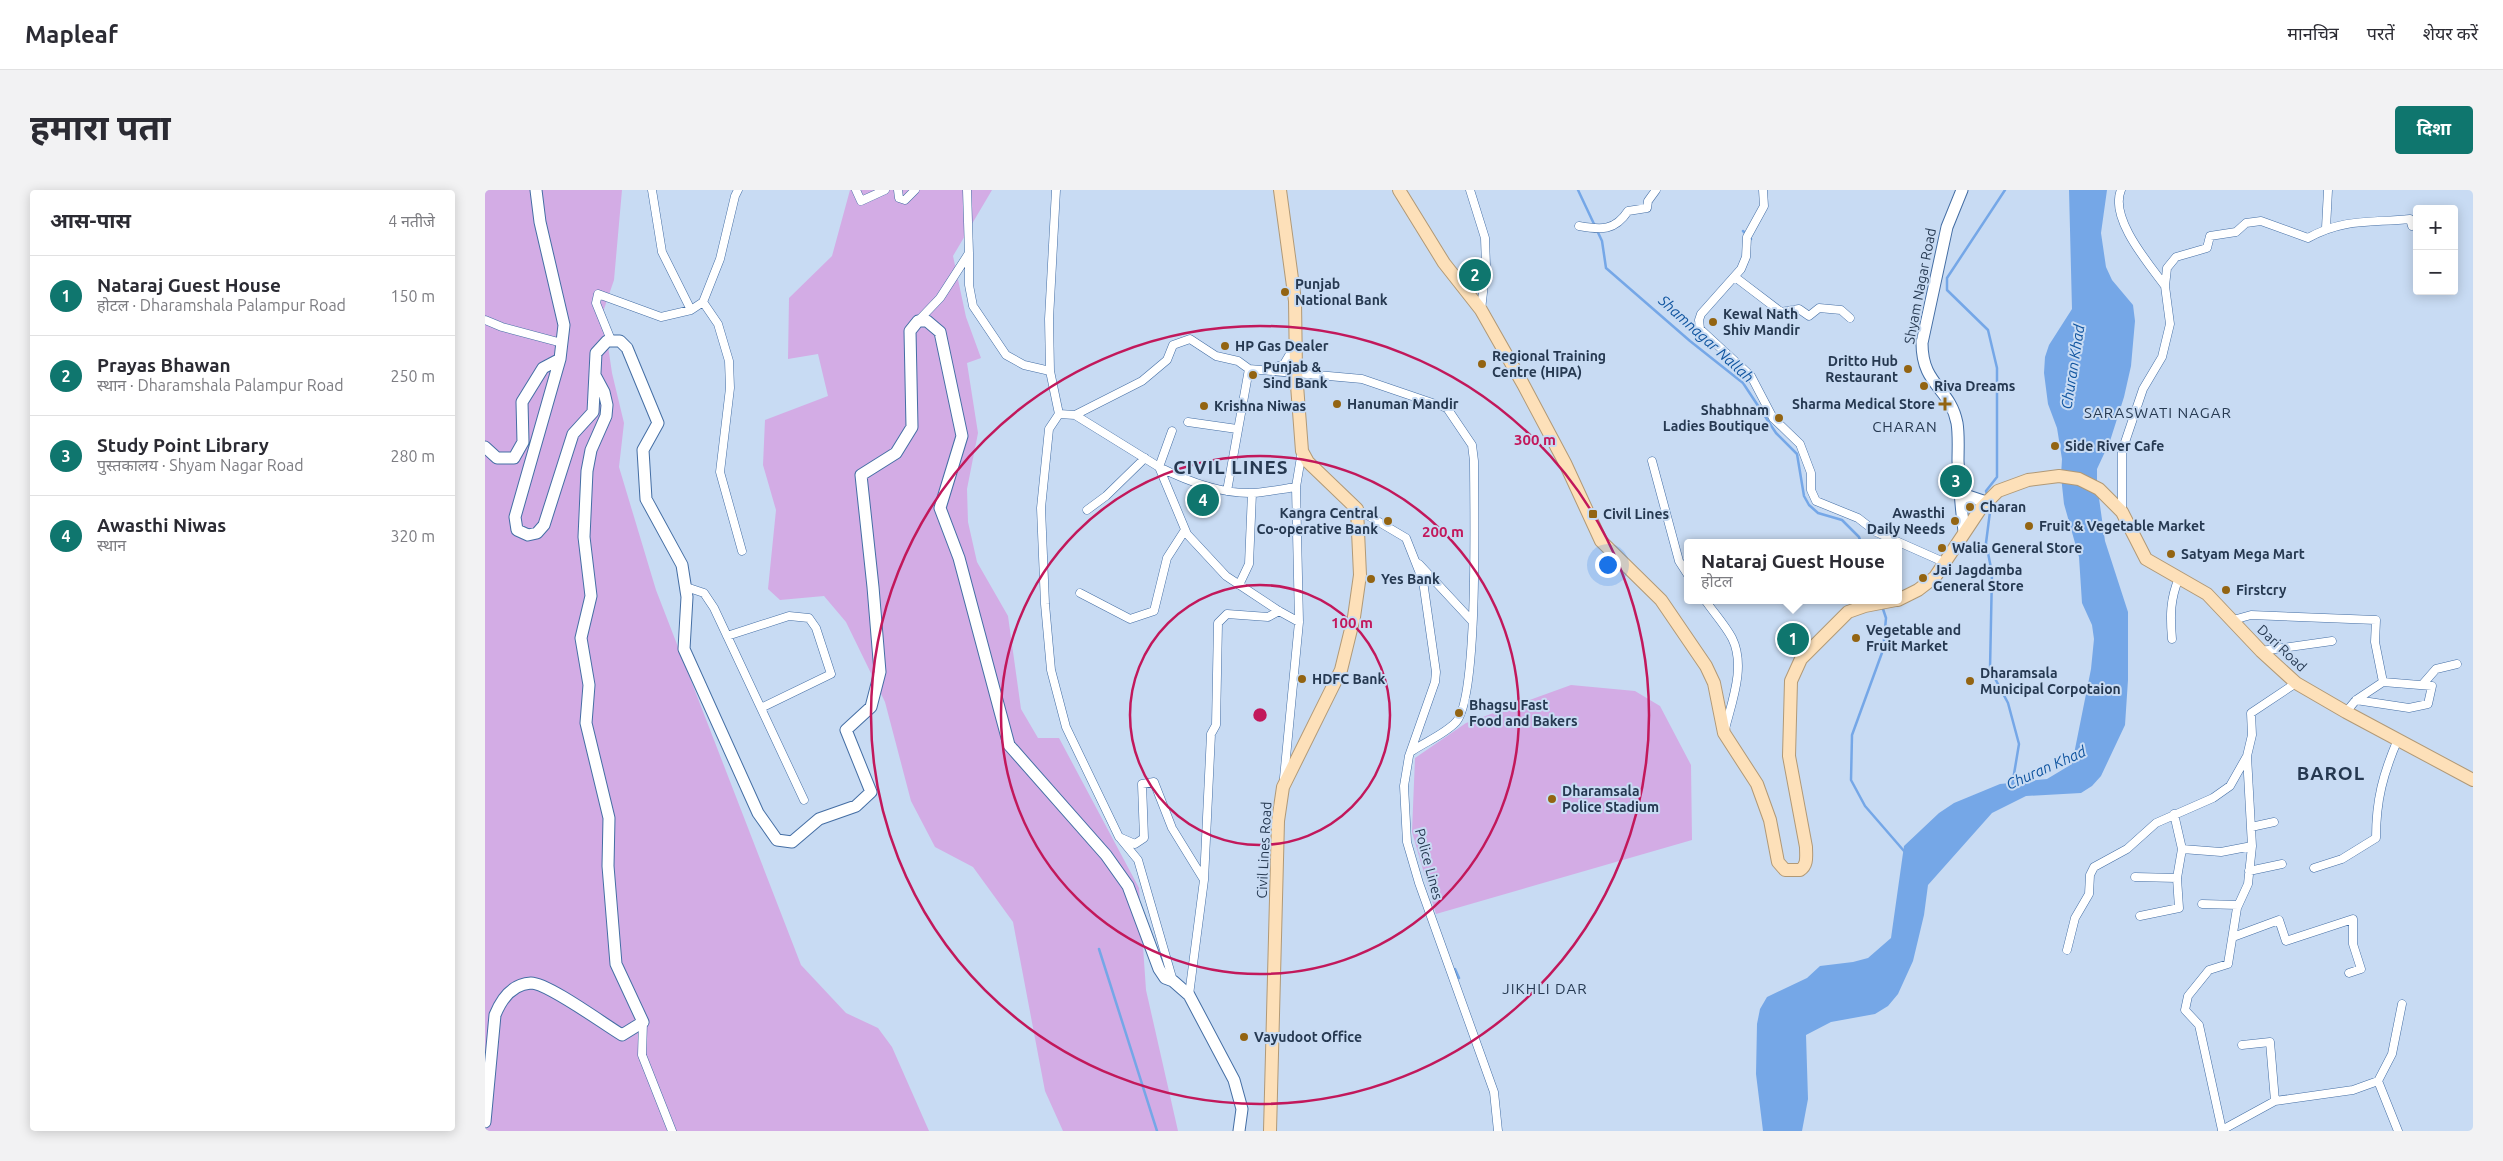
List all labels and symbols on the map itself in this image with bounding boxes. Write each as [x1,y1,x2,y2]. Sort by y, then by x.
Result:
street label: Shyam Nagar Road [1901,227,1939,345]
pin: 2 [1459,256,1491,294]
place label: Punjab National Bank [1295,276,1388,308]
marker: Punjab National Bank [1279,286,1291,298]
water label: Shamnagar Nallah [1655,291,1757,386]
place label: Kewal Nath Shiv Mandir [1723,306,1800,338]
marker: Kewal Nath Shiv Mandir [1707,316,1719,328]
water label: Churan Khad [2057,323,2088,410]
place label: HP Gas Dealer [1235,338,1329,354]
marker: HP Gas Dealer [1219,340,1231,352]
place label: Regional Training Centre (HIPA) [1492,348,1606,380]
place label: Dritto Hub Restaurant [1825,353,1898,385]
marker: Regional Training Centre (HIPA) [1476,358,1488,370]
place label: Punjab & Sind Bank [1263,359,1328,391]
marker: Dritto Hub Restaurant [1902,363,1914,375]
marker: Punjab & Sind Bank [1247,369,1259,381]
place label: Riva Dreams [1934,378,2016,394]
marker: Riva Dreams [1918,380,1930,392]
place label: Hanuman Mandir [1347,396,1459,412]
place label: Sharma Medical Store [1792,396,1935,412]
place label: Krishna Niwas [1214,398,1307,414]
marker: Hanuman Mandir [1331,398,1343,410]
marker: Sharma Medical Store [1939,398,1951,410]
marker: Krishna Niwas [1198,400,1210,412]
place label: Shabhnam Ladies Boutique [1663,402,1769,434]
district label: SARASWATI NAGAR [2084,404,2232,421]
marker: Shabhnam Ladies Boutique [1773,412,1785,424]
district label: CHARAN [1872,418,1938,435]
text: 300 m [1514,431,1556,448]
place label: Side River Cafe [2065,438,2164,454]
marker: Side River Cafe [2049,440,2061,452]
district label: CIVIL LINES [1173,456,1289,478]
pin: 3 [1940,462,1972,500]
pin: 4 [1187,481,1219,519]
place label: Charan [1980,499,2026,515]
marker: Charan [1964,501,1976,513]
place label: Kangra Central Co-operative Bank [1256,505,1378,537]
place label: Awasthi Daily Needs [1867,505,1945,537]
place label: Civil Lines [1603,506,1669,522]
marker: Civil Lines [1587,508,1599,520]
marker: Kangra Central Co-operative Bank [1382,515,1394,527]
marker: Awasthi Daily Needs [1949,515,1961,527]
place label: Fruit & Vegetable Market [2039,518,2205,534]
marker: Fruit & Vegetable Market [2023,520,2035,532]
text: 200 m [1422,523,1464,540]
place label: Walia General Store [1952,540,2082,556]
marker: Walia General Store [1936,542,1948,554]
place label: Satyam Mega Mart [2181,546,2305,562]
marker: Satyam Mega Mart [2165,548,2177,560]
your location [1595,552,1621,578]
place label: Jai Jagdamba General Store [1933,562,2024,594]
place label: Yes Bank [1381,571,1440,587]
marker: Jai Jagdamba General Store [1917,572,1929,584]
marker: Yes Bank [1365,573,1377,585]
place label: Firstcry [2236,582,2287,598]
marker: Firstcry [2220,584,2232,596]
text: 100 m [1331,614,1373,631]
pin: 1 [1777,620,1809,658]
street label: Dari Road [2254,621,2310,675]
place label: Vegetable and Fruit Market [1866,622,1961,654]
marker: Vegetable and Fruit Market [1850,632,1862,644]
place label: Dharamsala Municipal Corpotaion [1980,665,2121,697]
place label: HDFC Bank [1312,671,1385,687]
marker: HDFC Bank [1296,673,1308,685]
marker: Dharamsala Municipal Corpotaion [1964,675,1976,687]
place label: Bhagsu Fast Food and Bakers [1469,697,1578,729]
centre of rings [1251,706,1269,724]
marker: Bhagsu Fast Food and Bakers [1453,707,1465,719]
water label: Churan Khad [2003,742,2089,793]
district label: BAROL [2297,762,2365,784]
place label: Dharamsala Police Stadium [1562,783,1659,815]
marker: Dharamsala Police Stadium [1546,793,1558,805]
street label: Civil Lines Road [1253,801,1275,899]
street label: Police Lines [1412,827,1446,901]
district label: JIKHLI DAR [1502,980,1588,997]
place label: Vayudoot Office [1254,1029,1362,1045]
marker: Vayudoot Office [1238,1031,1250,1043]

